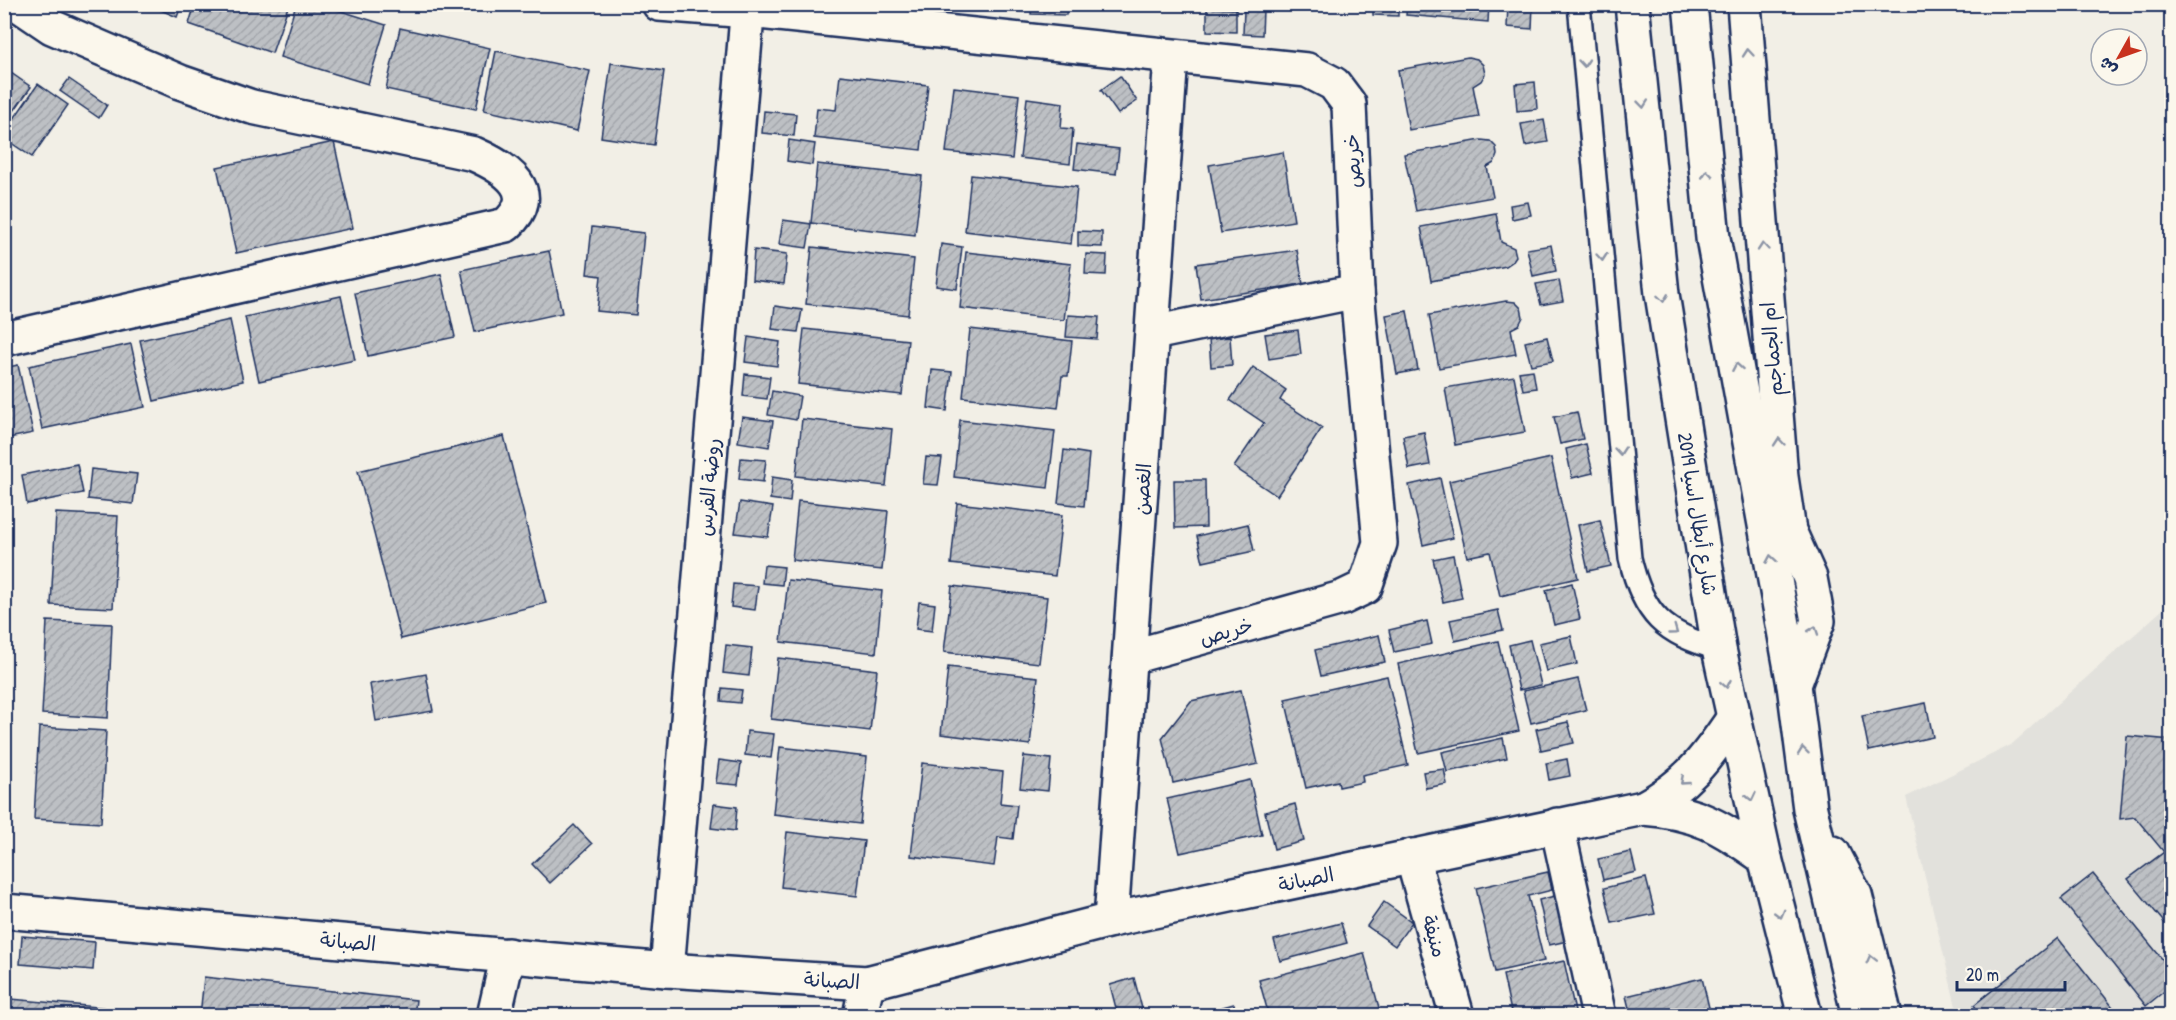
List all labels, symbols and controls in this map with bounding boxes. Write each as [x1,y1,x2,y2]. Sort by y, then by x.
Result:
north arrow [2089,27,2149,87]
one-way arrow [1742,48,1755,57]
text: ش [2093,53,2122,80]
one-way arrow [1577,58,1590,67]
one-way arrow [1636,100,1649,109]
street label: خريص [1337,133,1367,189]
one-way arrow [1701,170,1714,179]
one-way arrow [1757,243,1770,252]
one-way arrow [1595,252,1608,261]
one-way arrow [1657,294,1669,303]
street label: ام الجماجم [1753,301,1791,397]
one-way arrow [1731,362,1743,371]
street label: شارع أبطال اسيا 2019 [1671,431,1724,598]
street label: روضة الفرس [690,437,726,537]
one-way arrow [1772,437,1785,446]
one-way arrow [1613,447,1626,456]
street label: الغصن [1127,462,1157,516]
one-way arrow [1765,554,1778,564]
street label: خريص [1196,611,1256,651]
one-way arrow [1667,624,1678,635]
one-way arrow [1807,625,1819,636]
one-way arrow [1719,679,1732,689]
one-way arrow [1797,746,1809,756]
one-way arrow [1680,774,1691,785]
one-way arrow [1744,791,1757,801]
street label: الصبانة [1276,860,1336,898]
one-way arrow [1772,909,1785,919]
street label: منيفة [1416,912,1454,960]
street label: الصبانة [319,925,377,957]
one-way arrow [1866,954,1879,964]
scale bar [1957,954,2065,992]
text: 20 m [1966,962,1999,987]
street label: الصبانة [803,965,861,995]

